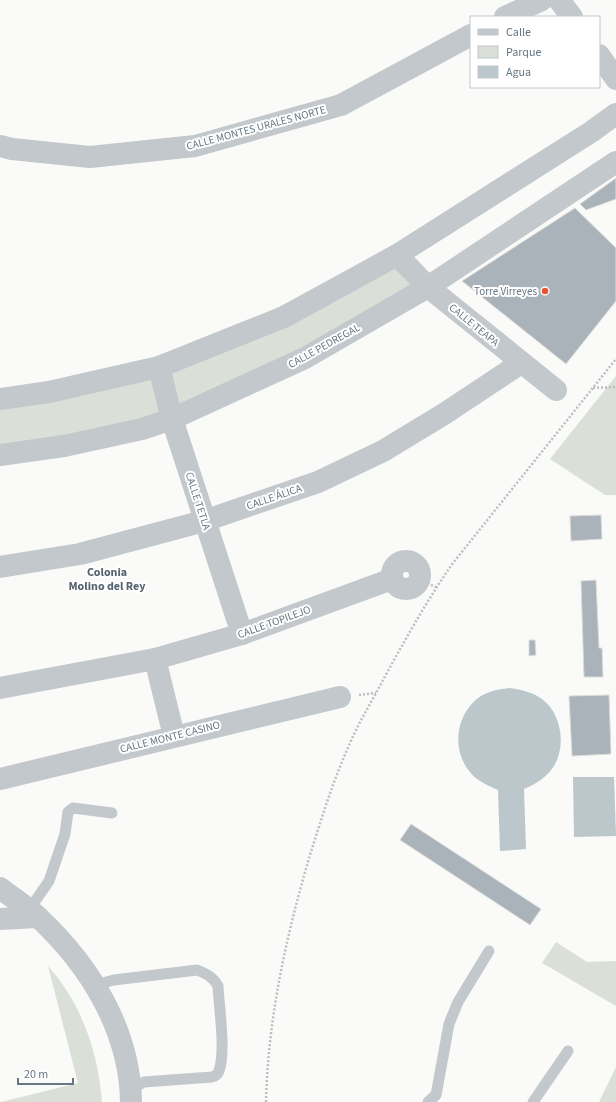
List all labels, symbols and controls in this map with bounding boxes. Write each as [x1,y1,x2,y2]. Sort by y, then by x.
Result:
legend [470,16,600,88]
text: Calle [506,24,531,41]
text: Parque [506,44,542,61]
text: Agua [506,64,531,81]
street label: CALLE MONTES URALES NORTE [185,102,328,154]
place label: Torre Virreyes [474,284,537,299]
marker: Torre Virreyes [540,286,550,296]
street label: CALLE TEAPA [446,300,502,350]
street label: CALLE PEDREGAL [285,320,363,372]
street label: CALLE TETLA [182,470,214,532]
street label: CALLE ÁLICA [244,481,304,513]
district label: Colonia Molino del Rey [68,564,146,595]
street label: CALLE TOPILEJO [235,602,313,642]
street label: CALLE MONTE CASINO [118,717,222,757]
scale bar [18,1060,73,1086]
text: 20 m [24,1066,48,1083]

